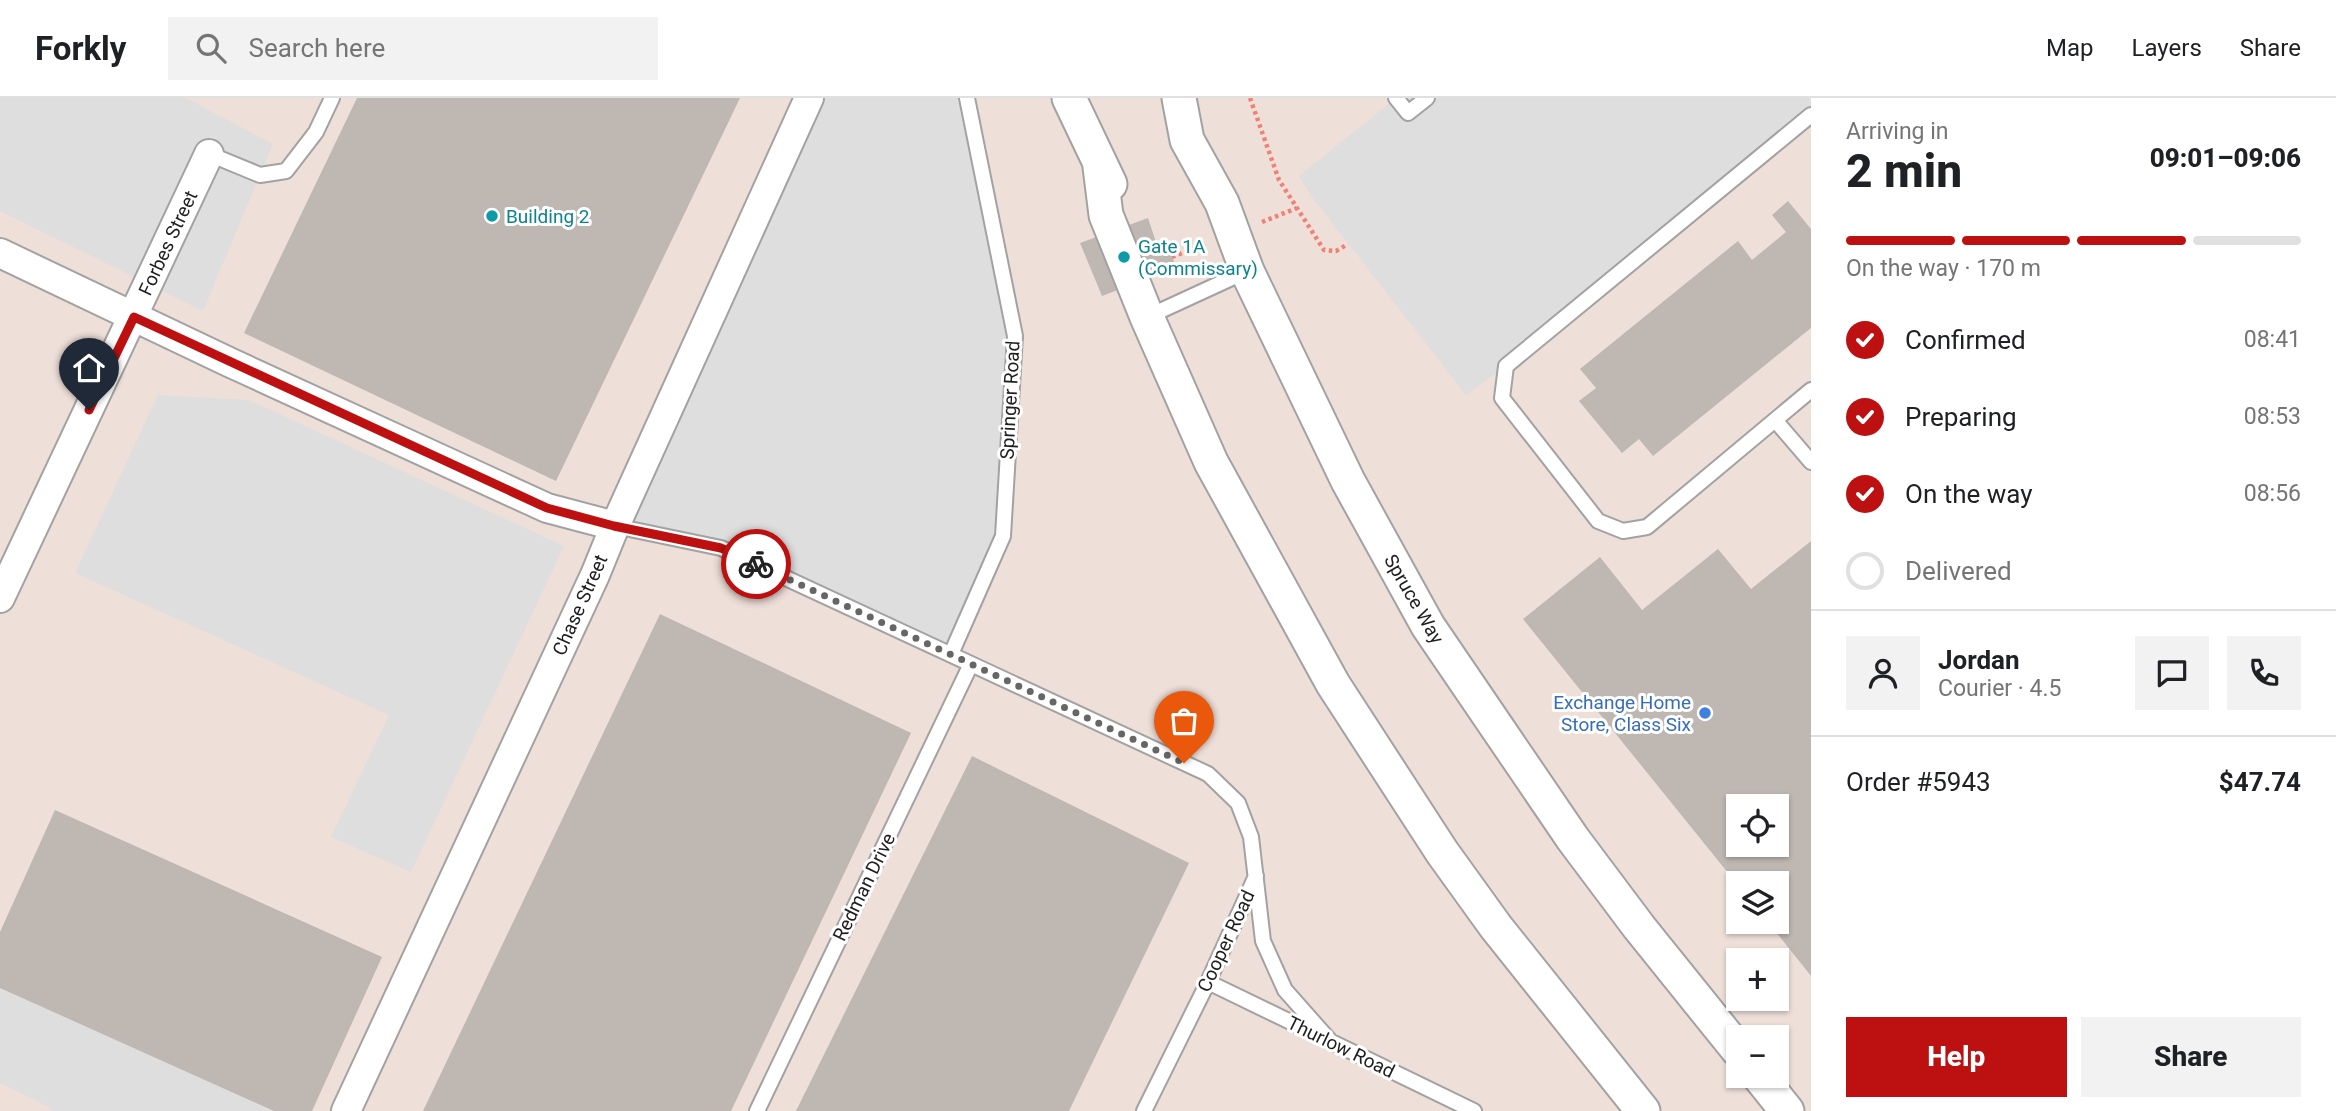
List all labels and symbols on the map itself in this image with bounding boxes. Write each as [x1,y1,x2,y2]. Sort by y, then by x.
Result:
street label: Forbes Street [134,187,202,299]
place label: Building 2 [506,205,589,228]
marker: Building 2 [484,208,500,224]
place label: Gate 1A (Commissary) [1138,235,1258,280]
marker: Gate 1A (Commissary) [1116,249,1132,265]
pin [59,338,119,410]
street label: Springer Road [995,340,1025,460]
courier [721,529,791,599]
street label: Spruce Way [1379,550,1449,648]
street label: Chase Street [548,551,612,659]
pin [1154,691,1214,763]
place label: Exchange Home Store, Class Six [1553,691,1692,736]
marker: Exchange Home Store, Class Six [1697,705,1713,721]
street label: Redman Drive [828,829,900,945]
street label: Cooper Road [1192,887,1260,995]
street label: Thurlow Road [1283,1011,1399,1083]

